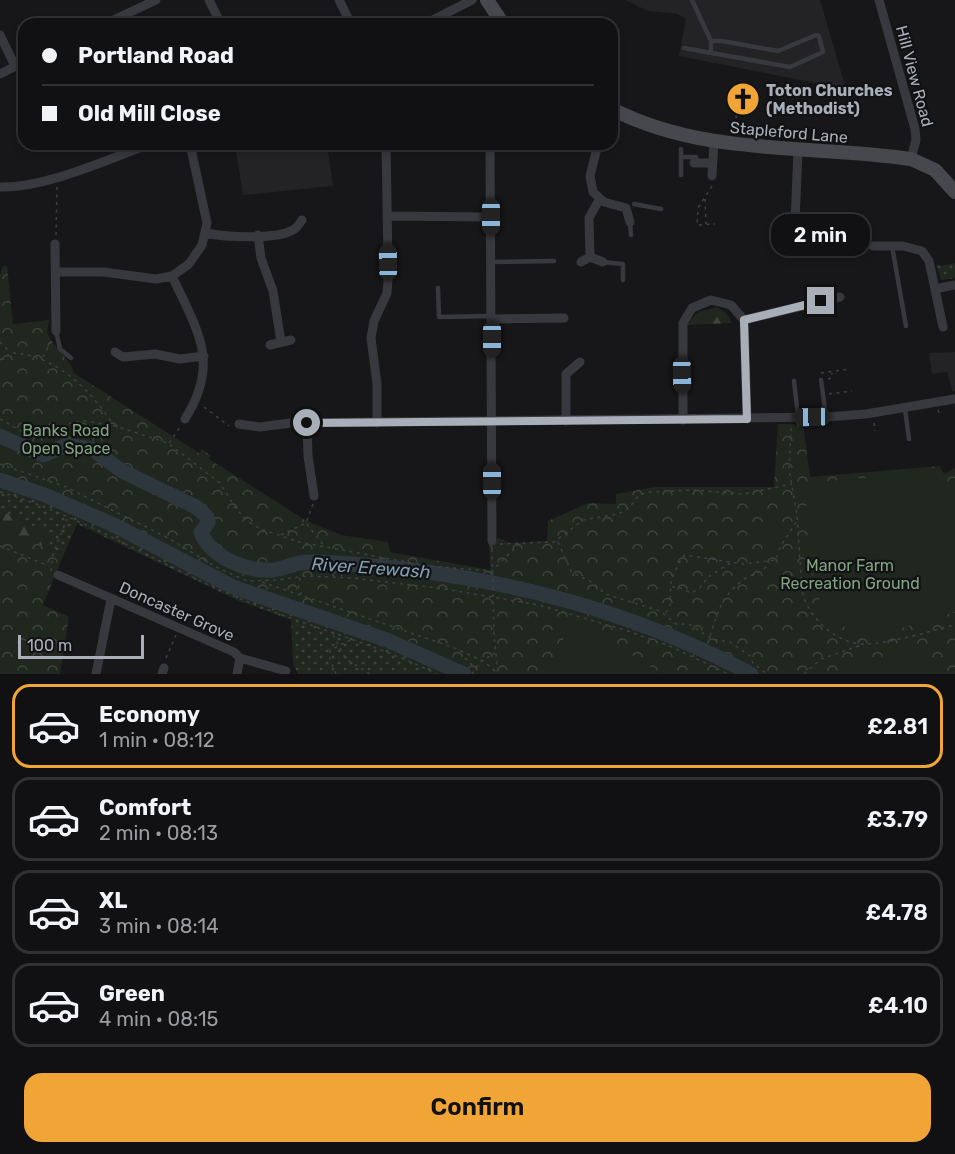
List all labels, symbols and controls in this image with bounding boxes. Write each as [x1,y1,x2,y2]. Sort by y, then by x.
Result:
street label: Hill View Road [892,23,937,129]
text: Portland Road [78,42,234,69]
church icon: Toton Churches (Methodist) [725,81,761,117]
place label: Toton Churches (Methodist) [766,81,893,118]
text: Old Mill Close [78,100,221,127]
street label: Stapleford Lane [729,118,849,147]
car [482,199,500,235]
callout: 2 min [772,214,870,256]
text: 2 min [794,223,847,247]
car [379,244,397,280]
route end [807,287,834,314]
car [483,321,501,357]
car [673,357,691,393]
car [794,408,830,426]
route start [293,409,320,436]
park label: Banks Road Open Space [21,421,111,458]
car [483,463,501,499]
water label: River Erewash [311,553,431,583]
park label: Manor Farm Recreation Ground [780,556,920,593]
street label: Doncaster Grove [116,578,237,645]
scale bar [18,632,144,660]
text: 100 m [27,636,72,655]
icon: car [27,699,81,753]
text: Economy [99,701,200,728]
text: £2.81 [867,713,928,740]
text: 1 min · 08:12 [99,728,214,752]
icon: car [27,792,81,846]
text: Comfort [99,794,191,821]
text: £3.79 [867,806,928,833]
text: 2 min · 08:13 [99,821,218,845]
icon: car [27,885,81,939]
text: XL [99,887,127,914]
text: £4.78 [866,899,928,926]
text: 3 min · 08:14 [99,914,219,938]
icon: car [27,978,81,1032]
text: Green [99,980,165,1007]
text: £4.10 [868,992,928,1019]
text: 4 min · 08:15 [99,1007,218,1031]
button: Confirm [24,1073,931,1142]

